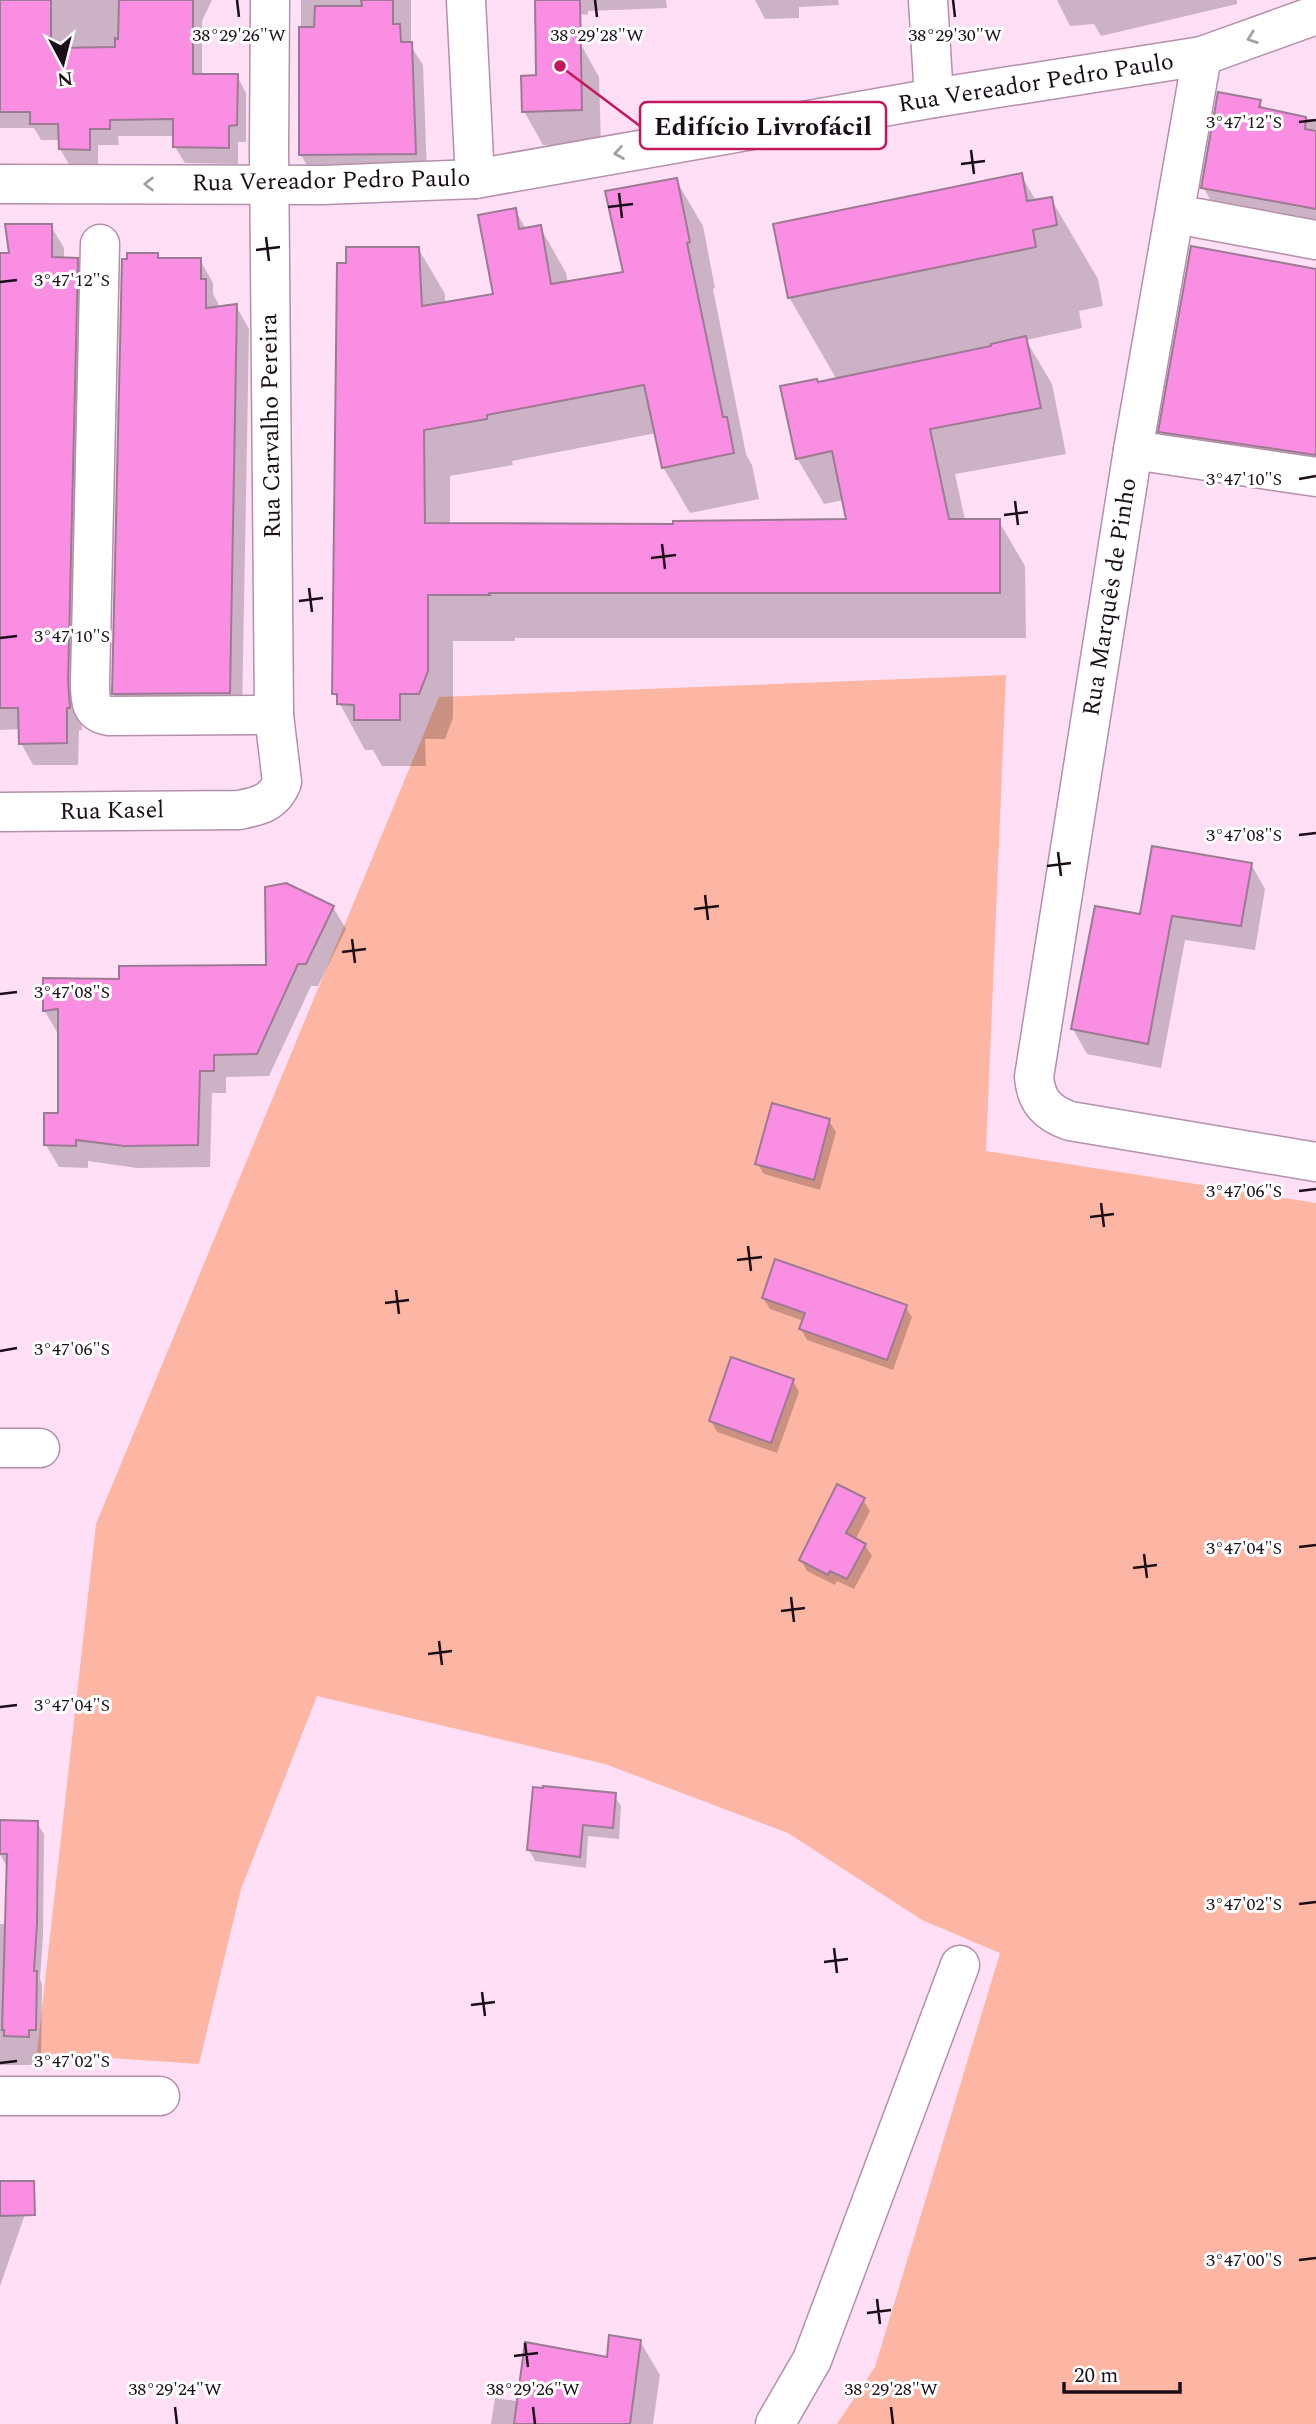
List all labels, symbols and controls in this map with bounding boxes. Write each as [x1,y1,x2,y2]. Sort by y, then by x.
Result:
text: 38°29'26"W [192,22,286,49]
text: 38°29'28"W [550,22,644,49]
text: 38°29'30"W [908,22,1002,49]
north arrow [28,28,98,98]
one-way arrow [1246,30,1258,44]
street label: Rua Vereador Pedro Paulo [896,43,1176,123]
text: N [55,63,74,94]
callout: Edifício Livrofácil [640,102,886,149]
text: Edifício Livrofácil [654,107,872,147]
text: 3°47'12"S [1206,109,1282,136]
one-way arrow [613,145,625,160]
street label: Rua Vereador Pedro Paulo [191,161,471,201]
one-way arrow [143,176,154,192]
text: 3°47'12"S [34,267,110,294]
street label: Rua Carvalho Pereira [251,313,291,539]
text: 3°47'10"S [1206,466,1282,493]
street label: Rua Marquês de Pinho [1073,475,1147,719]
text: 3°47'10"S [34,623,110,650]
street label: Rua Kasel [59,792,165,830]
text: 3°47'08"S [1206,822,1282,849]
text: 3°47'08"S [34,979,110,1006]
text: 3°47'06"S [1206,1178,1282,1205]
text: 3°47'06"S [34,1336,110,1363]
text: 3°47'04"S [1206,1535,1282,1562]
text: 3°47'04"S [34,1692,110,1719]
text: 3°47'02"S [1206,1891,1282,1918]
text: 3°47'02"S [34,2048,110,2075]
text: 3°47'00"S [1206,2247,1282,2274]
scale bar [1064,2350,1180,2394]
text: 20 m [1074,2360,1118,2392]
text: 38°29'24"W [128,2376,222,2403]
text: 38°29'26"W [486,2376,580,2403]
text: 38°29'28"W [844,2376,938,2403]

